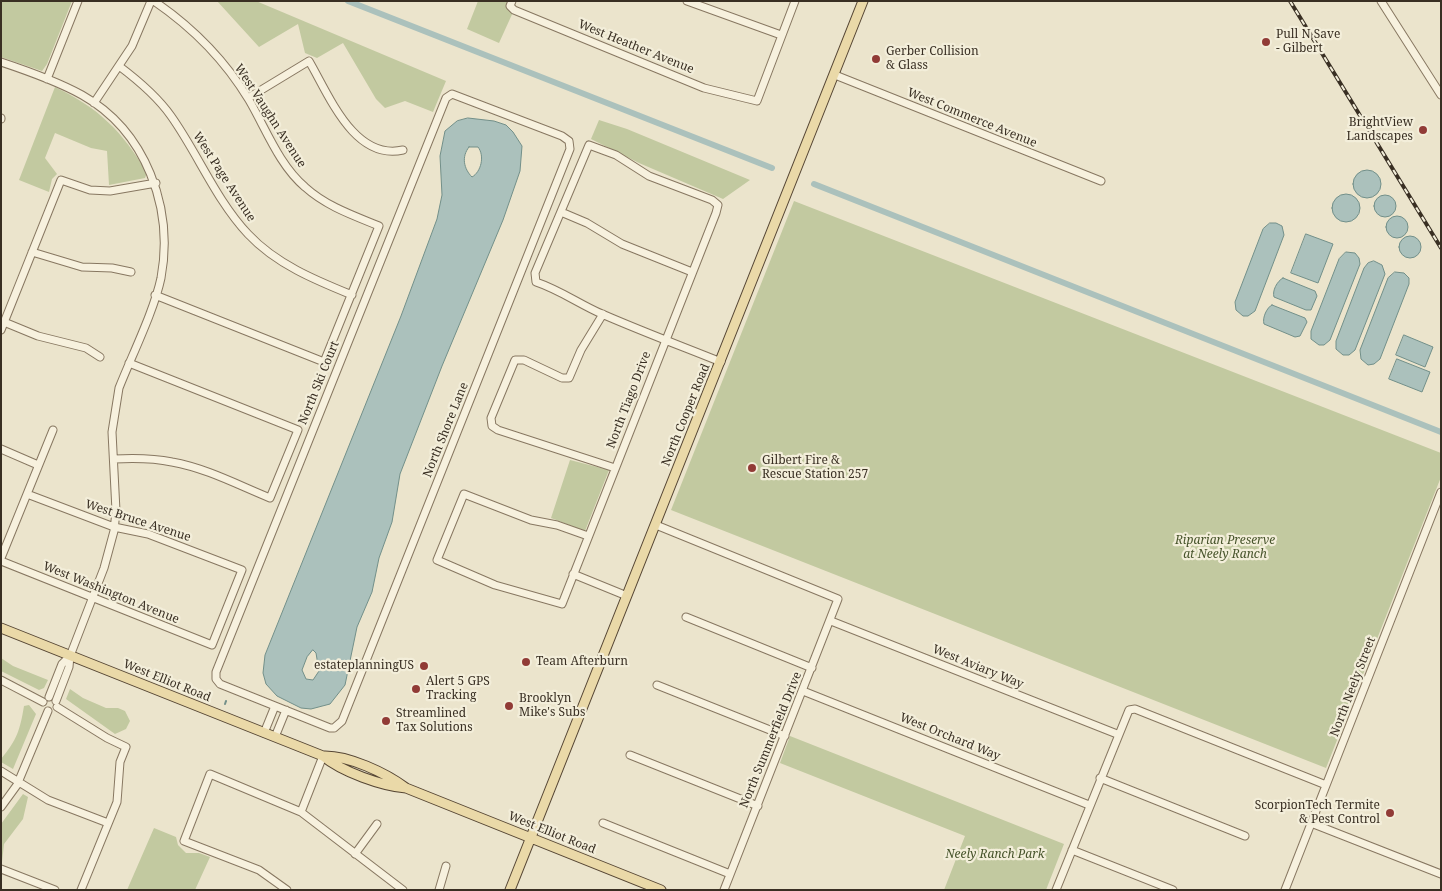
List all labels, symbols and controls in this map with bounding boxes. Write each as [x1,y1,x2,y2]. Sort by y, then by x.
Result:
street label: West Heather Avenue [576,17,696,77]
place label: Pull N Save - Gilbert [1276,28,1340,56]
marker: Pull N Save - Gilbert [1260,36,1272,48]
place label: Gerber Collision & Glass [886,45,979,73]
marker: Gerber Collision & Glass [870,53,882,65]
street label: West Vaughn Avenue [231,62,309,170]
street label: West Commerce Avenue [905,85,1039,151]
place label: BrightView Landscapes [1346,116,1413,144]
marker: BrightView Landscapes [1417,124,1429,136]
street label: West Page Avenue [190,130,258,224]
street label: North Ski Court [296,339,342,427]
street label: North Tiago Drive [604,349,654,451]
street label: North Cooper Road [659,362,713,468]
street label: North Shore Lane [420,380,472,480]
place label: Gilbert Fire & Rescue Station 257 [762,454,868,482]
marker: Gilbert Fire & Rescue Station 257 [746,462,758,474]
street label: West Bruce Avenue [83,497,193,545]
park label: Riparian Preserve at Neely Ranch [1175,534,1275,562]
street label: West Washington Avenue [41,559,181,627]
street label: North Neely Street [1327,635,1379,739]
street label: West Aviary Way [930,642,1026,692]
place label: Team Afterburn [536,655,628,669]
marker: Team Afterburn [520,656,532,668]
street label: West Elliot Road [121,657,213,705]
place label: estateplanningUS [314,659,414,673]
marker: estateplanningUS [418,660,430,672]
street label: North Summerfield Drive [737,670,805,810]
place label: Alert 5 GPS Tracking [426,675,490,703]
marker: Alert 5 GPS Tracking [410,683,422,695]
place label: Brooklyn Mike's Subs [519,692,585,720]
marker: Brooklyn Mike's Subs [503,700,515,712]
place label: Streamlined Tax Solutions [396,707,473,735]
street label: West Orchard Way [898,710,1002,764]
marker: Streamlined Tax Solutions [380,715,392,727]
place label: ScorpionTech Termite & Pest Control [1255,799,1380,827]
marker: ScorpionTech Termite & Pest Control [1384,807,1396,819]
street label: West Elliot Road [506,809,598,857]
park label: Neely Ranch Park [945,848,1045,862]

